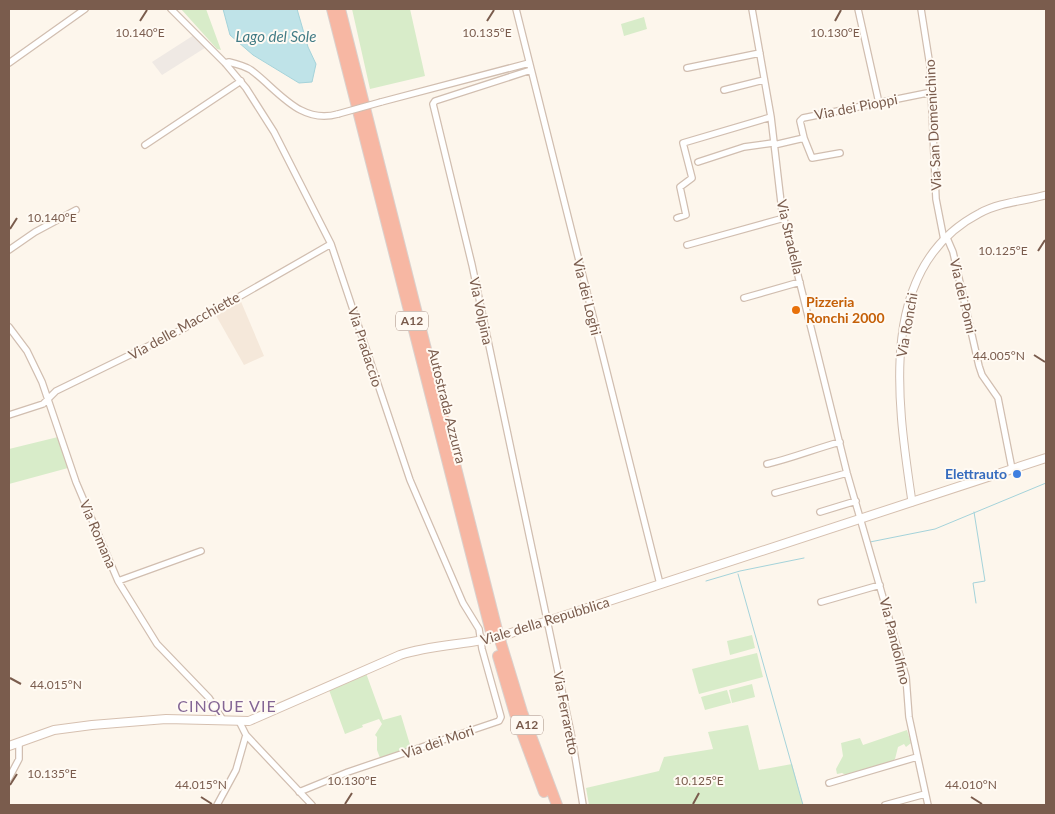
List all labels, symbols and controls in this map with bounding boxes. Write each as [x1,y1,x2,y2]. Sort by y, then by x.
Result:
text: 10.140°E [115,25,165,40]
text: 10.135°E [462,25,512,40]
text: 10.130°E [810,25,860,40]
water label: Lago del Sole [236,27,316,45]
street label: Via San Domenichino [921,59,944,191]
street label: Via dei Pioppi [813,90,899,123]
street label: Via Stradella [774,198,807,276]
text: 10.140°E [27,210,77,225]
text: 10.125°E [978,243,1028,258]
street label: Via dei Loghi [570,257,605,337]
street label: Via dei Pomi [947,257,980,335]
street label: Via Volpina [466,276,497,346]
street label: Via delle Macchiette [125,288,242,363]
street label: Via Ronchi [892,291,921,359]
place label: Pizzeria Ronchi 2000 [806,293,885,326]
marker: Pizzeria Ronchi 2000 [790,304,802,316]
street label: Via Pradaccio [345,305,386,389]
road number: A12 [396,312,428,331]
street label: Autostrada Azzurra [425,347,470,465]
text: 44.005°N [973,348,1025,363]
place label: Elettrauto [945,465,1007,482]
marker: Elettrauto [1011,468,1023,480]
street label: Via Romana [76,497,121,571]
street label: Viale della Repubblica [478,593,611,648]
street label: Via Pandolfino [876,596,915,686]
street label: Via Ferraretto [550,670,583,756]
text: 44.015°N [30,677,82,692]
district label: CINQUE VIE [177,696,277,715]
road number: A12 [511,716,543,734]
street label: Via dei Mori [400,721,476,762]
text: 10.135°E [27,766,77,781]
text: 10.130°E [327,773,377,788]
text: 10.125°E [674,773,724,788]
text: 44.015°N [175,777,227,792]
text: 44.010°N [945,777,997,792]

